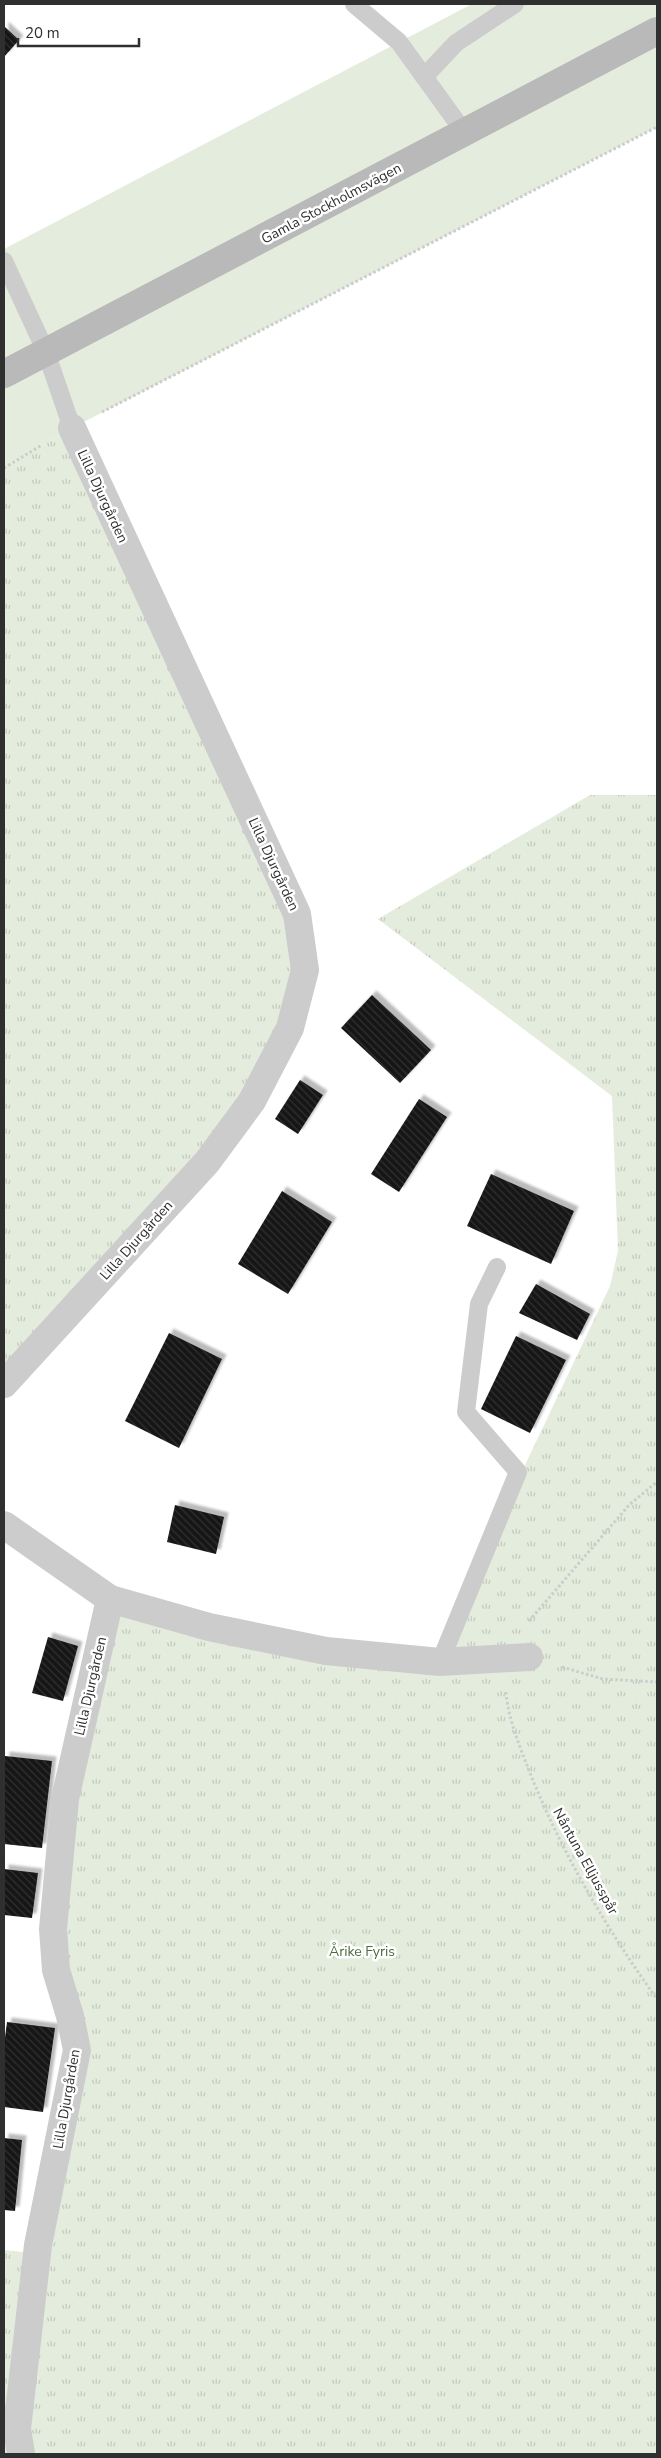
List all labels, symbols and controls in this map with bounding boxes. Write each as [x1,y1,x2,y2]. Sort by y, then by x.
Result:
scale bar [18,15,139,47]
text: 20 m [25,23,60,43]
street label: Gamla Stockholmsvägen [258,158,405,248]
street label: Lilla Djurgården [73,447,132,546]
street label: Lilla Djurgården [244,815,303,914]
street label: Lilla Djurgården [96,1197,177,1284]
street label: Lilla Djurgården [70,1635,111,1737]
street label: Nåntuna Elljusspår [548,1805,623,1918]
park label: Årike Fyris [329,1942,395,1961]
street label: Lilla Djurgården [48,2048,85,2150]

